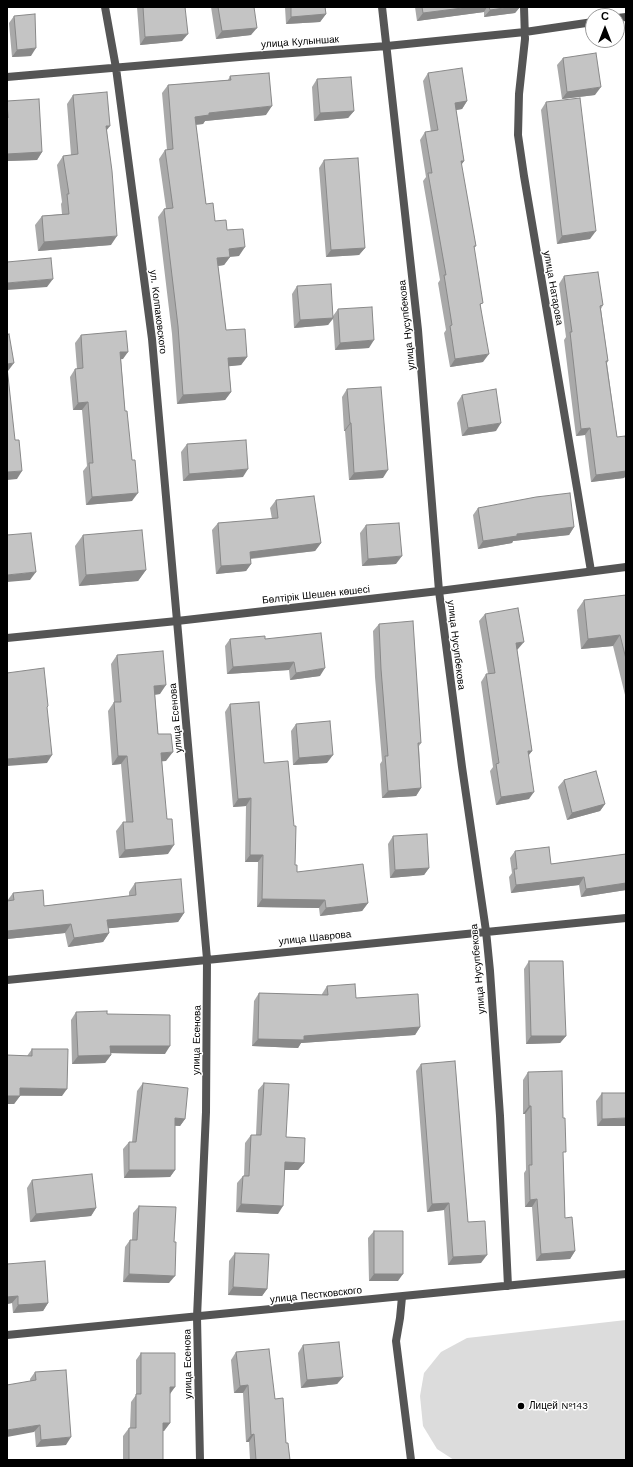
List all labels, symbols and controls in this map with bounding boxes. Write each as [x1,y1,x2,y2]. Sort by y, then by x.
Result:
north arrow [585,8,625,48]
text: С [601,10,609,23]
street label: улица Кулыншак [261,33,339,51]
street label: улица Натарова [541,250,565,326]
street label: ул. Kолпаковского [147,269,169,355]
street label: улица Нусупбекова [396,279,418,371]
street label: Бөлтірік Шешен көшесі [262,583,370,607]
street label: улица Нусупбекова [445,599,467,691]
street label: улица Есенова [167,683,185,753]
street label: улица Нусупбекова [468,923,488,1015]
street label: улица Шаврова [278,928,352,948]
street label: улица Есенова [190,1005,204,1075]
street label: улица Пестковского [269,1284,363,1306]
street label: улица Есенова [181,1329,195,1399]
place label: Лицей №143 [529,1400,588,1412]
marker: Лицей №143 [516,1401,526,1411]

